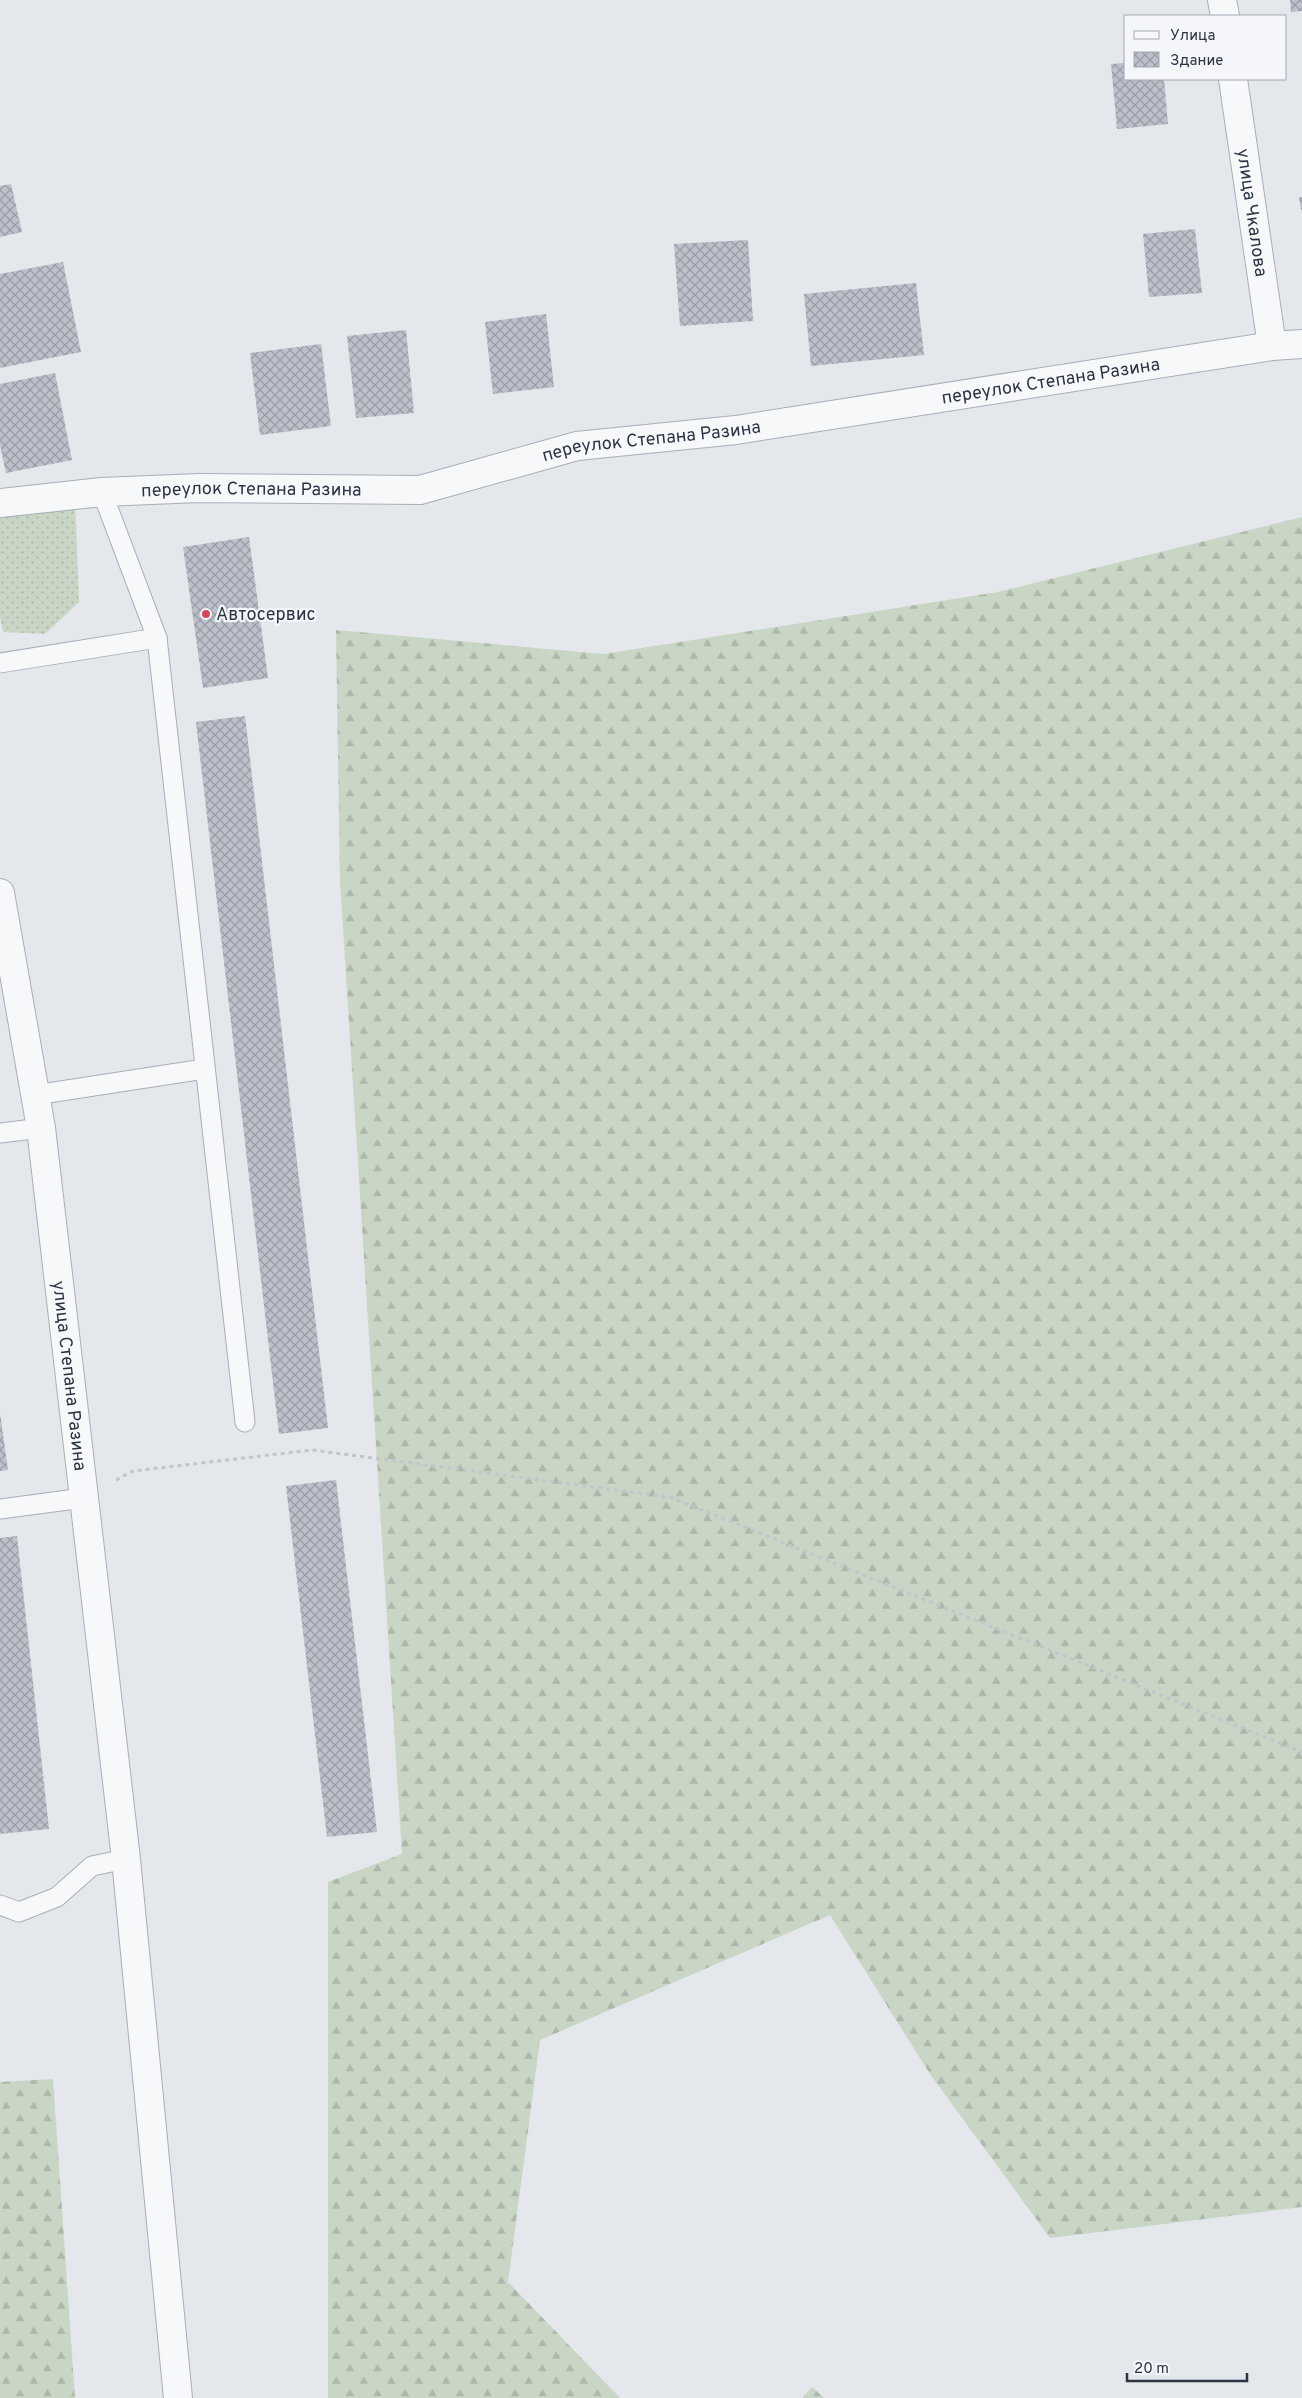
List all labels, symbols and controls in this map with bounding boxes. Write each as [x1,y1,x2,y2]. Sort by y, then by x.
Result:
legend [1124,15,1287,80]
text: Улица [1170,27,1215,46]
text: Здание [1170,52,1223,71]
street label: улица Чкалова [1230,147,1272,278]
street label: переулок Степана Разина [940,354,1162,411]
street label: переулок Степана Разина [540,416,763,468]
street label: переулок Степана Разина [141,478,362,503]
place label: Автосервис [216,604,316,627]
marker: Автосервис [200,608,212,620]
street label: улица Степана Разина [46,1280,91,1472]
scale bar [1127,2350,1247,2382]
text: 20 m [1134,2360,1169,2379]

